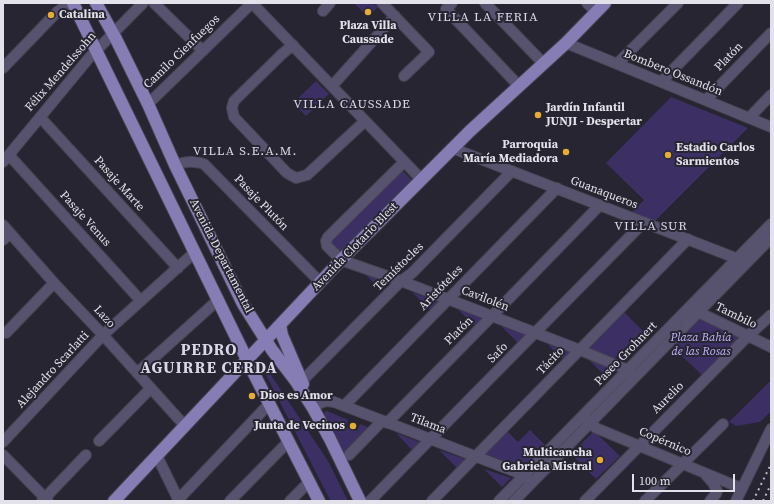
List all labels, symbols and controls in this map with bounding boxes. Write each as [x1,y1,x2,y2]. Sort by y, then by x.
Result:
marker: Plaza Villa Caussade [363,7,373,17]
place label: Catalina [59,8,105,22]
marker: Catalina [46,10,56,20]
district label: VILLA LA FERIA [427,10,539,26]
street label: Camilo Cienfuegos [141,12,223,92]
place label: Plaza Villa Caussade [339,19,397,47]
street label: Félix Mendelssohn [23,29,99,115]
street label: Platón [712,40,746,74]
street label: Bombero Ossandón [622,47,724,99]
district label: VILLA CAUSSADE [293,97,411,113]
place label: Jardín Infantil JUNJI - Despertar [546,101,642,129]
marker: Jardín Infantil JUNJI - Despertar [533,110,543,120]
place label: Parroquia María Mediadora [463,138,558,166]
place label: Estadio Carlos Sarmientos [676,141,755,169]
district label: VILLA S.E.A.M. [193,144,297,160]
marker: Parroquia María Mediadora [561,147,571,157]
marker: Estadio Carlos Sarmientos [663,150,673,160]
street label: Pasaje Marte [91,154,147,214]
street label: Pasaje Plutón [231,172,291,234]
street label: Guanaqueros [568,174,640,212]
street label: Pasaje Venus [56,188,114,250]
street label: Avenida Departamental [186,197,256,315]
street label: Avenida Clotario Blest [309,200,401,294]
district label: VILLA SUR [614,219,688,235]
street label: Temístocles [371,240,427,294]
street label: Aristóteles [416,262,466,314]
street label: Cavilolén [459,283,511,315]
street label: Tambilo [713,300,759,332]
street label: Lazo [90,303,118,331]
street label: Platón [442,314,476,348]
street label: Paseo Grohnert [592,319,660,389]
street label: Alejandro Scarlatti [14,329,92,411]
park label: Plaza Bahía de las Rosas [670,331,732,359]
street label: Safo [485,340,511,366]
district label: PEDRO AGUIRRE CERDA [140,341,278,379]
street label: Tácito [534,344,568,378]
street label: Aurelio [649,379,687,417]
place label: Dios es Amor [260,389,333,403]
marker: Dios es Amor [247,391,257,401]
street label: Tilama [408,411,448,437]
place label: Junta de Vecinos [254,419,345,433]
marker: Junta de Vecinos [348,421,358,431]
street label: Copérnico [637,425,693,459]
place label: Multicancha Gabriela Mistral [502,446,592,474]
marker: Multicancha Gabriela Mistral [595,455,605,465]
scale bar [634,466,737,492]
text: 100 m [639,473,671,489]

